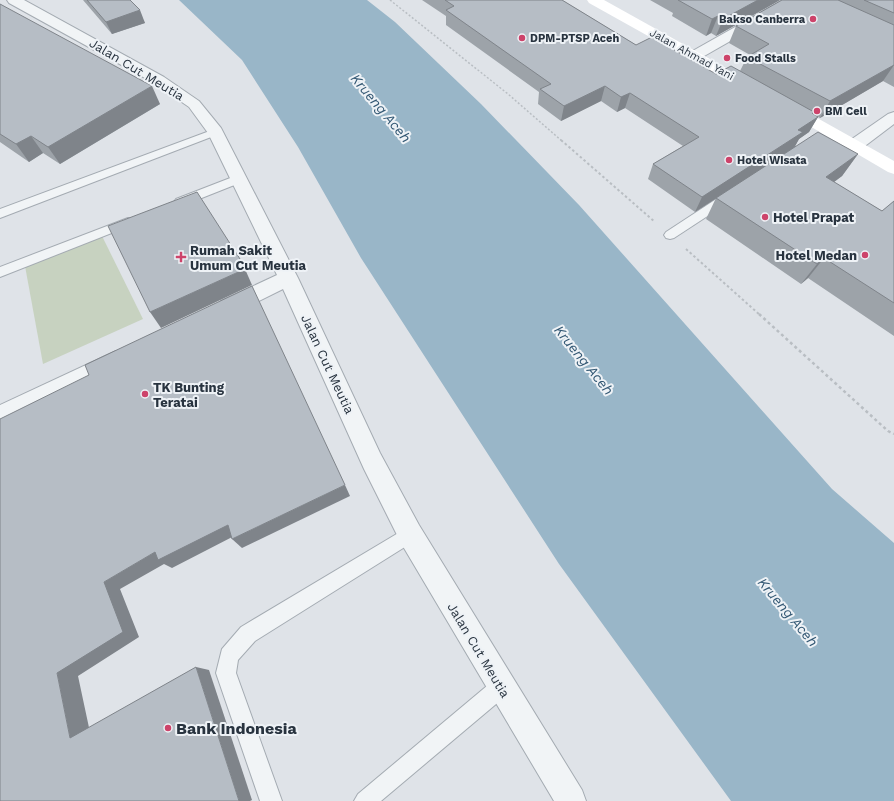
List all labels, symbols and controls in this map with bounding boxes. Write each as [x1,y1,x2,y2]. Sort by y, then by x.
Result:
place label: Bakso Canberra [719,13,806,26]
marker: Bakso Canberra [808,14,818,24]
street label: Jalan Ahmad Yani [647,26,736,83]
place label: DPM-PTSP Aceh [530,32,619,45]
marker: DPM-PTSP Aceh [517,33,527,43]
street label: Jalan Cut Meutia [87,35,187,104]
place label: Food Stalls [735,52,796,65]
marker: Food Stalls [722,53,732,63]
water label: Krueng Aceh [348,70,414,146]
place label: BM Cell [825,105,867,118]
marker: BM Cell [812,106,822,116]
place label: Hotel Wisata [737,154,807,167]
marker: Hotel Wisata [724,155,734,165]
place label: Hotel Prapat [773,210,854,225]
marker: Hotel Prapat [760,212,770,222]
place label: Rumah Sakit Umum Cut Meutia [190,243,307,273]
place label: Hotel Medan [776,248,857,263]
marker: Hotel Medan [860,250,870,260]
marker: Rumah Sakit Umum Cut Meutia [175,251,187,263]
street label: Jalan Cut Meutia [298,312,357,417]
water label: Krueng Aceh [551,322,617,398]
place label: TK Bunting Teratai [153,380,225,410]
marker: TK Bunting Teratai [140,389,150,399]
water label: Krueng Aceh [755,574,821,650]
street label: Jalan Cut Meutia [444,600,513,701]
place label: Bank Indonesia [176,719,297,738]
marker: Bank Indonesia [163,723,173,733]

